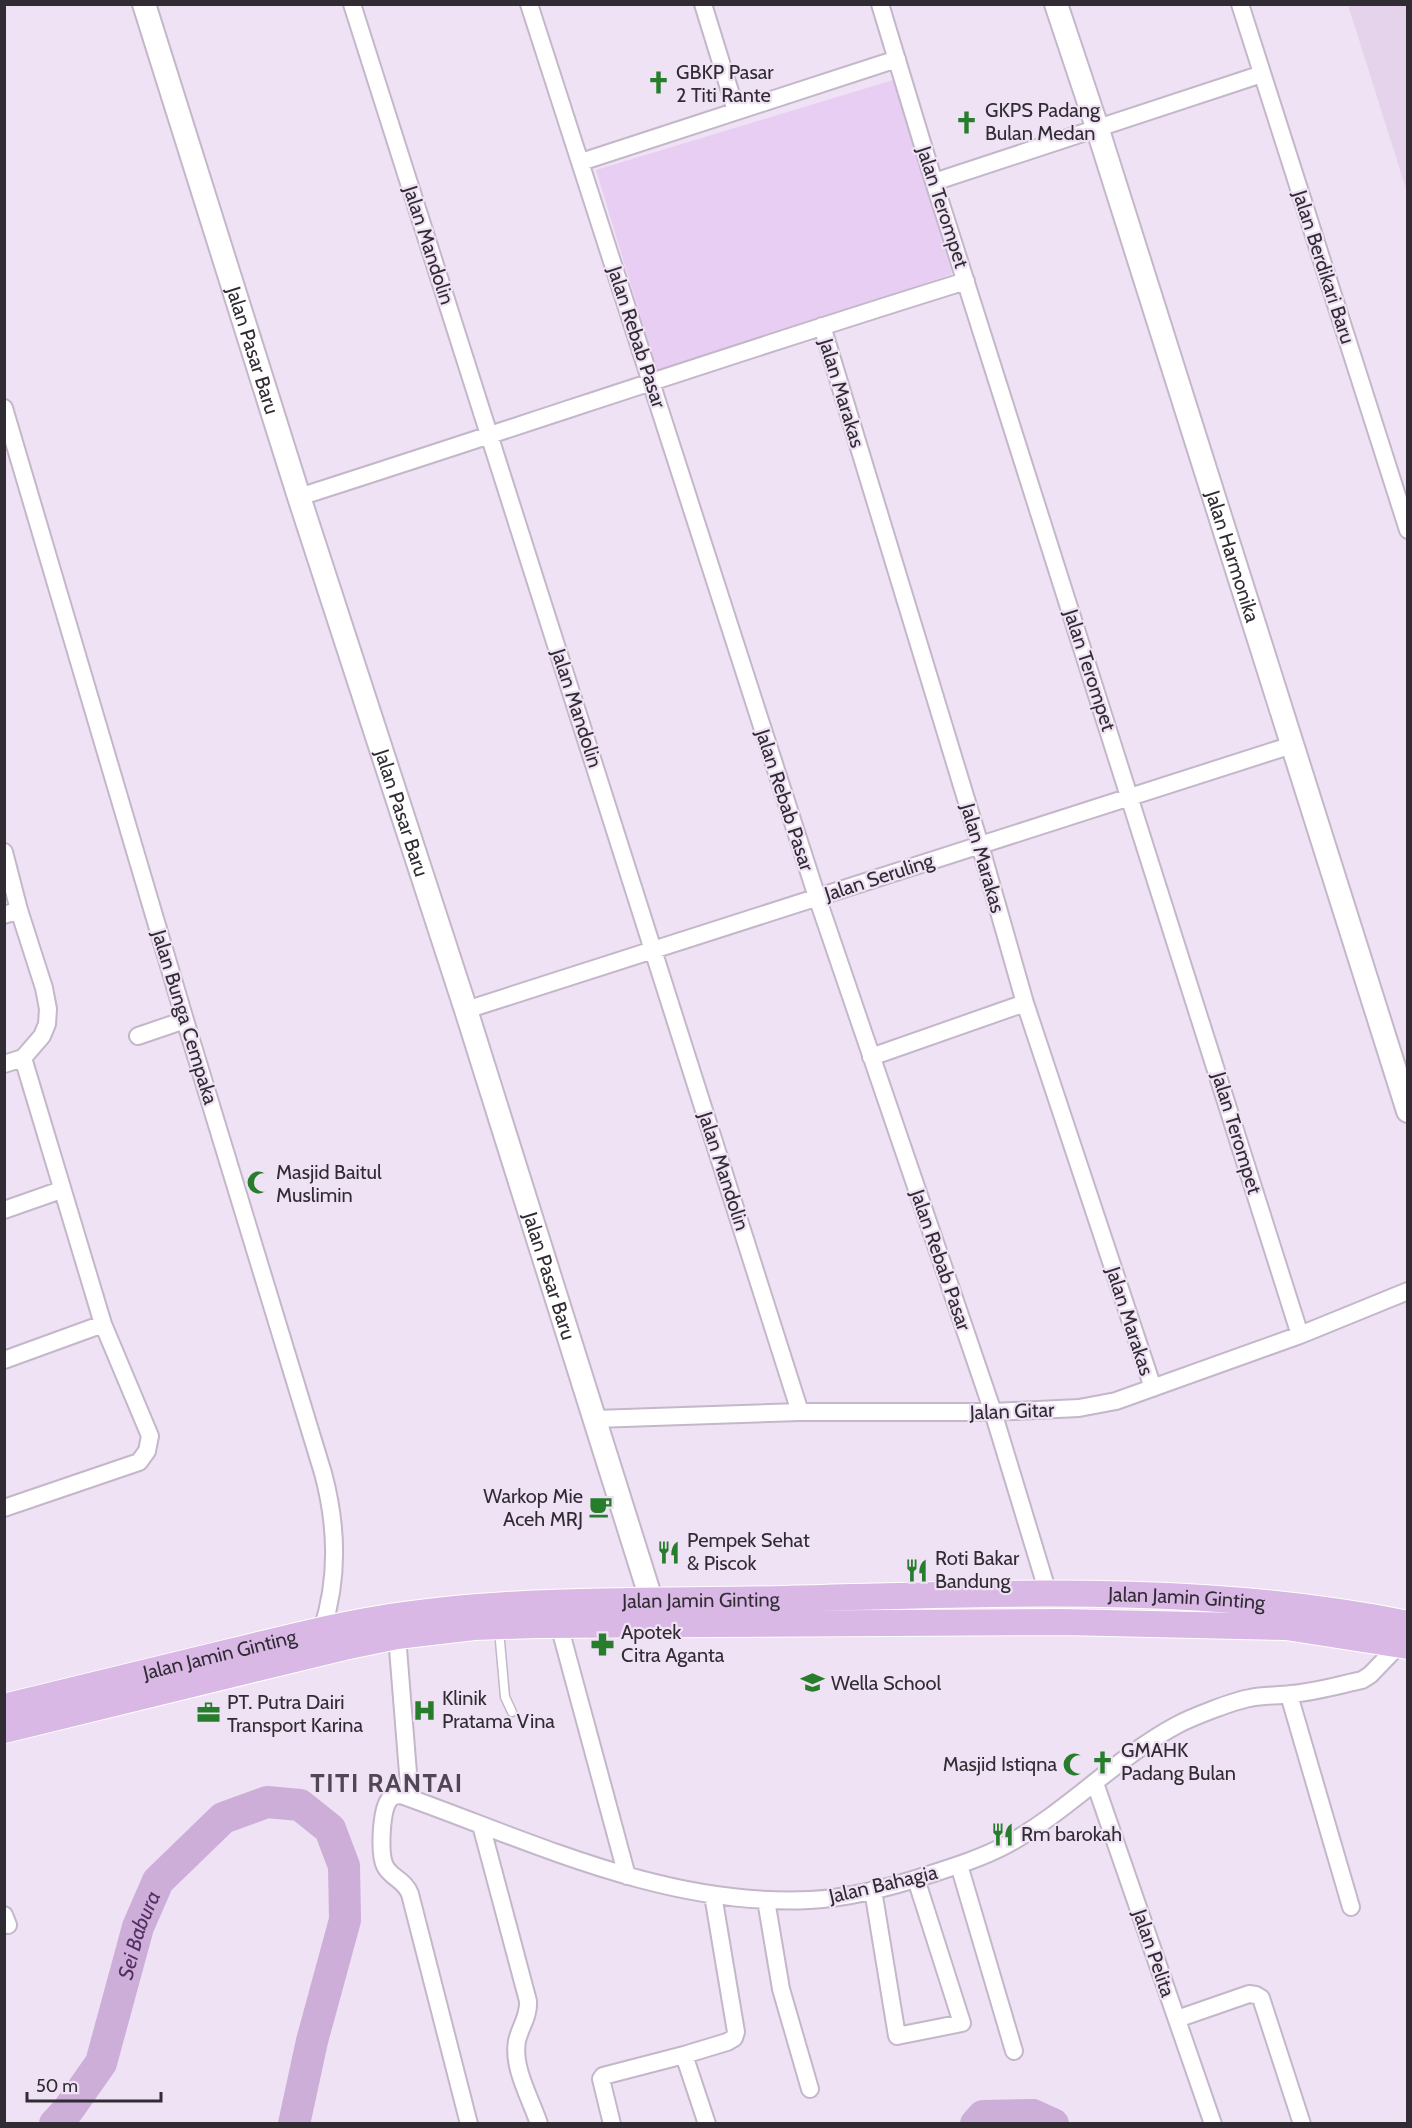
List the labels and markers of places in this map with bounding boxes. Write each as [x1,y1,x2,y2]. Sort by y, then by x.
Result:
place label: GBKP Pasar 2 Titi Rante [676,60,774,107]
church icon: GBKP Pasar 2 Titi Rante [645,70,671,96]
place label: GKPS Padang Bulan Medan [985,98,1101,145]
church icon: GKPS Padang Bulan Medan [954,109,980,135]
place label: Masjid Baitul Muslimin [276,1160,382,1207]
mosque icon: Masjid Baitul Muslimin [245,1170,271,1196]
place label: Warkop Mie Aceh MRJ [483,1484,583,1531]
cafe icon: Warkop Mie Aceh MRJ [588,1494,614,1520]
place label: Pempek Sehat & Piscok [687,1528,810,1575]
restaurant icon: Pempek Sehat & Piscok [656,1539,682,1565]
place label: Roti Bakar Bandung [935,1546,1020,1593]
restaurant icon: Roti Bakar Bandung [904,1557,930,1583]
place label: Apotek Citra Aganta [621,1620,725,1667]
pharmacy icon: Apotek Citra Aganta [590,1631,616,1657]
school or university icon: Wella School [800,1670,826,1696]
place label: Wella School [831,1671,942,1695]
place label: Klinik Pratama Vina [442,1686,555,1733]
place label: PT. Putra Dairi Transport Karina [227,1690,363,1737]
hospital icon: Klinik Pratama Vina [411,1697,437,1723]
office icon: PT. Putra Dairi Transport Karina [196,1700,222,1726]
place label: GMAHK Padang Bulan [1121,1738,1236,1785]
church icon: GMAHK Padang Bulan [1090,1749,1116,1775]
mosque icon: Masjid Istiqna [1062,1751,1088,1777]
place label: Masjid Istiqna [943,1752,1057,1776]
restaurant icon: Rm barokah [990,1821,1016,1847]
place label: Rm barokah [1021,1822,1122,1846]

